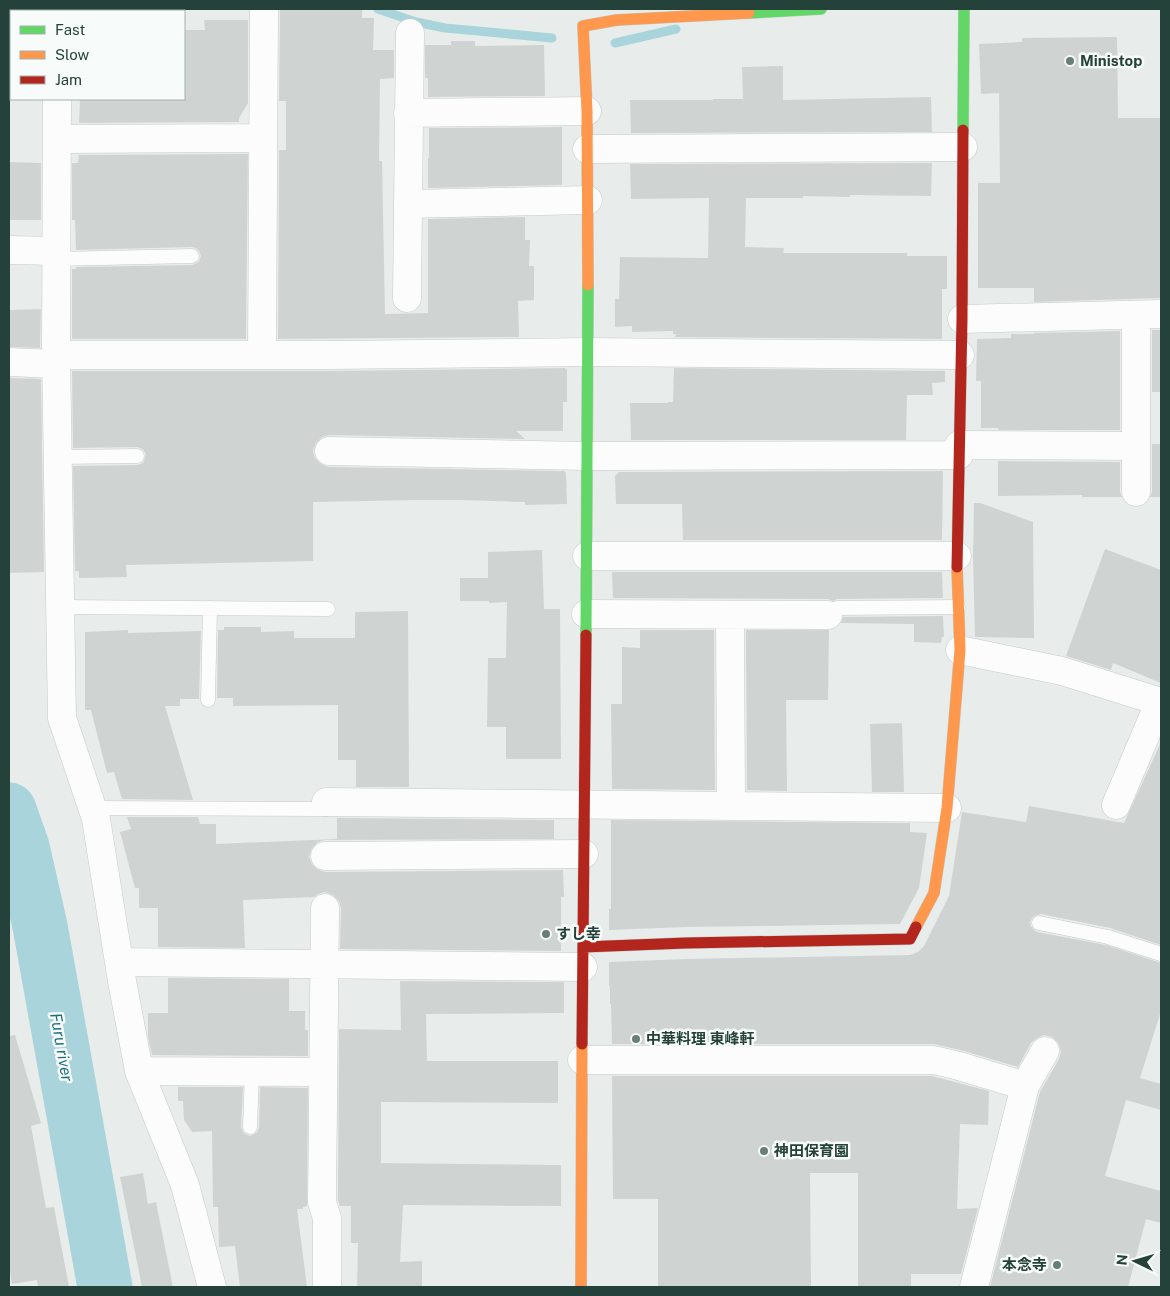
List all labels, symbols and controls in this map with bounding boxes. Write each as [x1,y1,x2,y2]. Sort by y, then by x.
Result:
legend [10,10,185,100]
text: Fast [55,21,85,38]
text: Slow [55,46,90,63]
place label: Ministop [1080,52,1142,69]
marker: Ministop [1064,55,1076,67]
text: Jam [55,71,82,88]
place label: すし幸 [556,925,601,942]
marker: すし幸 [540,928,552,940]
water label: Furu river [46,1011,77,1084]
place label: 中華料理 東峰軒 [646,1030,754,1047]
marker: 中華料理 東峰軒 [630,1033,642,1045]
place label: 神田保育園 [773,1142,849,1159]
marker: 神田保育園 [758,1145,770,1157]
north arrow [1110,1236,1160,1286]
text: N [1114,1254,1130,1266]
place label: 本念寺 [1002,1256,1047,1273]
marker: 本念寺 [1051,1259,1063,1271]

